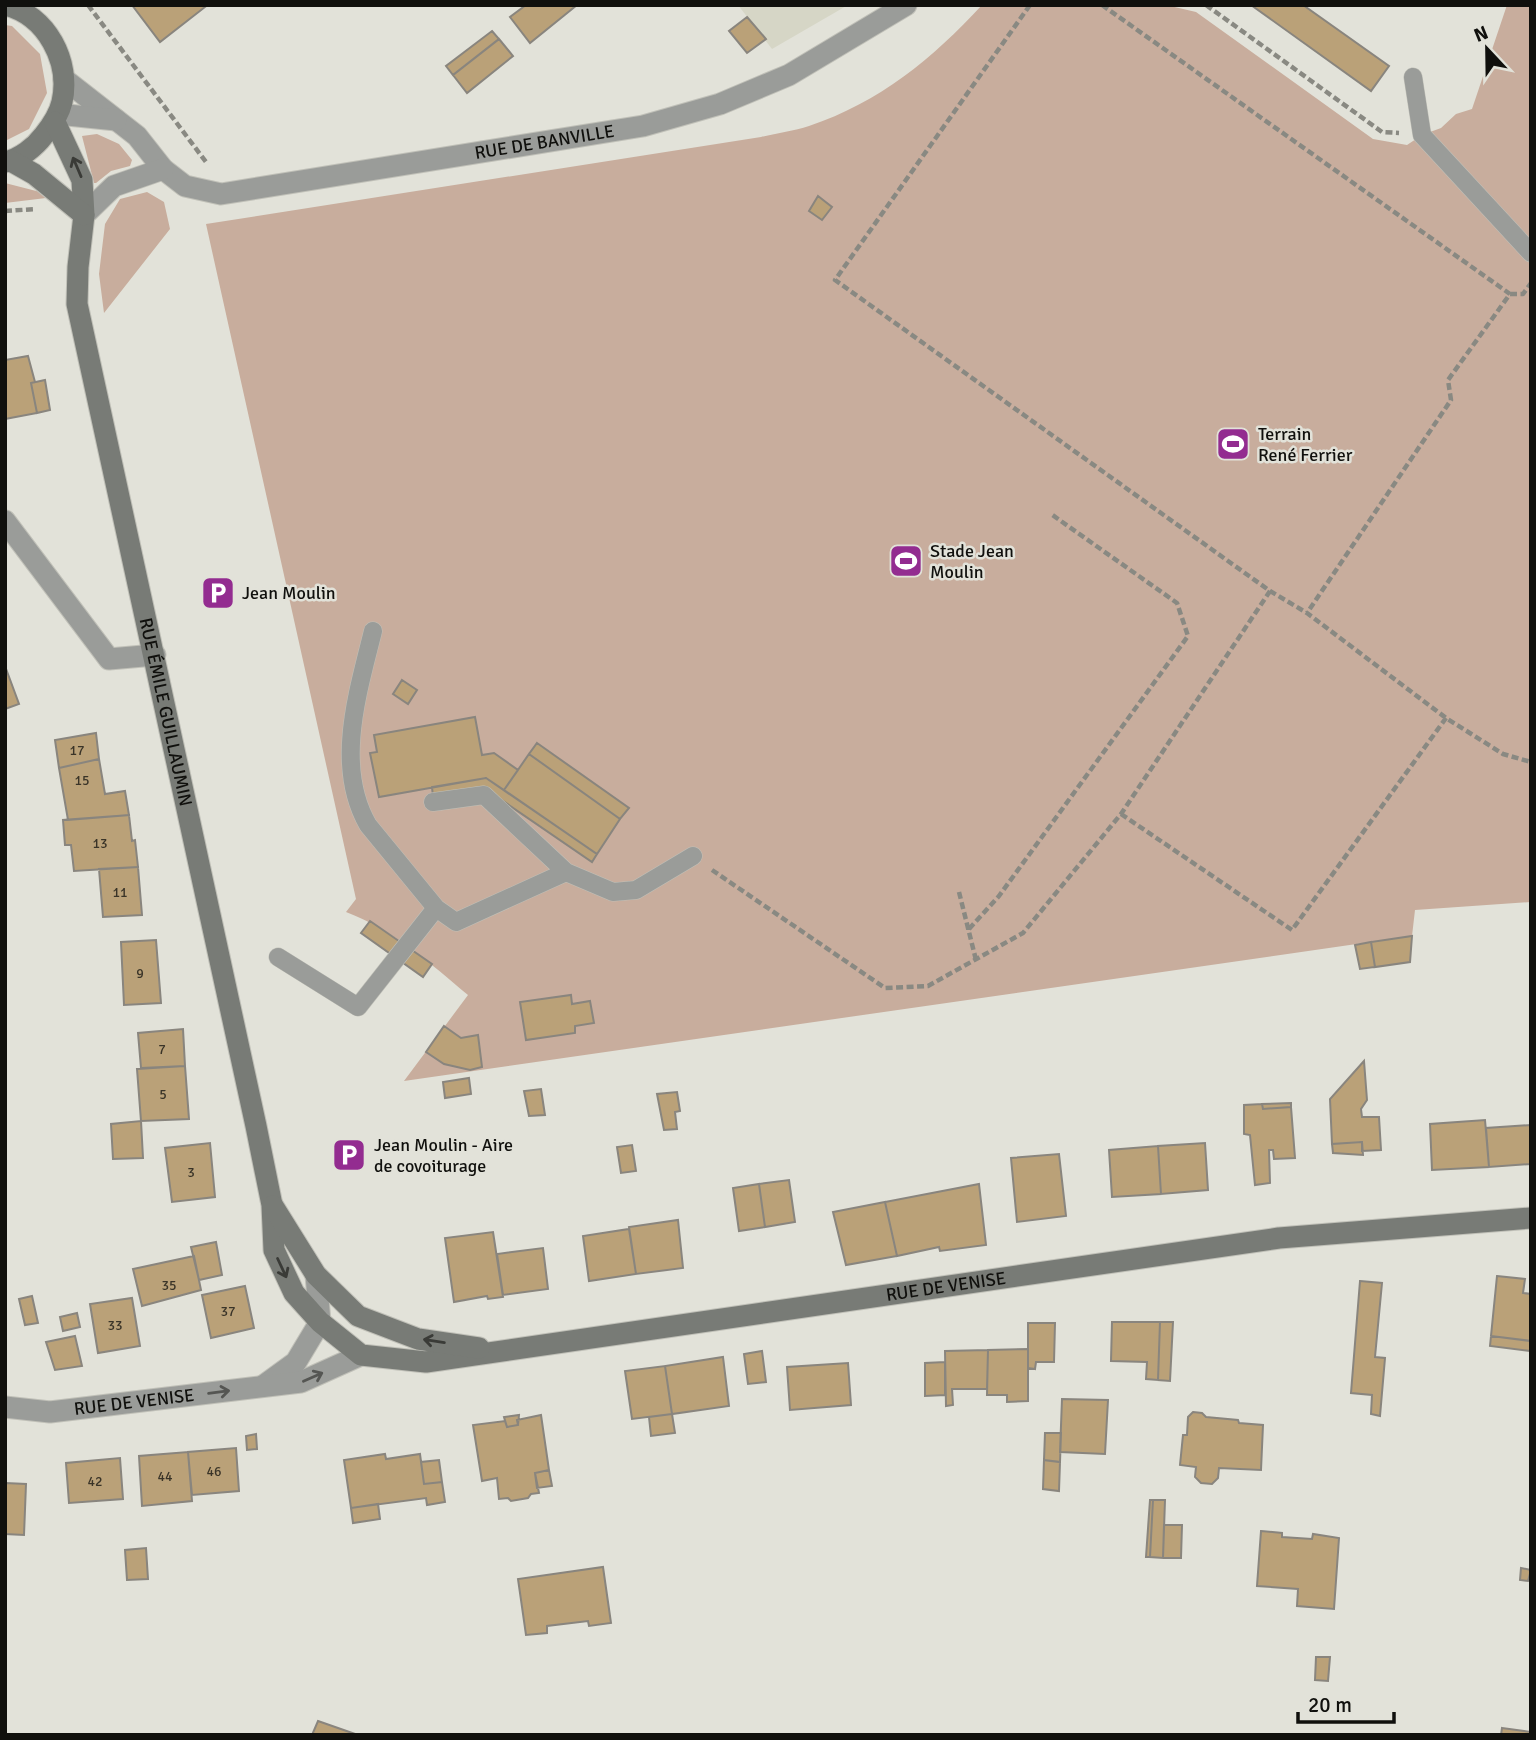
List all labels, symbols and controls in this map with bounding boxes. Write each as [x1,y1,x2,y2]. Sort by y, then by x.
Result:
north arrow [1452,14,1522,84]
text: N [1470,21,1492,48]
street label: RUE DE BANVILLE [473,120,616,164]
one-way arrow [69,156,82,178]
place label: Terrain René Ferrier [1258,423,1353,466]
sports icon: Terrain René Ferrier [1214,425,1252,463]
place label: Stade Jean Moulin [930,540,1014,583]
sports icon: Stade Jean Moulin [887,542,925,580]
parking icon: Jean Moulin [199,574,237,612]
place label: Jean Moulin [242,582,336,604]
street label: RUE ÉMILE GUILLAUMIN [135,616,197,808]
house number: 17 [69,742,85,759]
house number: 15 [74,772,90,789]
house number: 13 [92,835,108,852]
house number: 11 [112,884,128,901]
house number: 9 [136,965,144,982]
house number: 7 [158,1041,166,1058]
house number: 5 [159,1086,167,1103]
place label: Jean Moulin - Aire de covoiturage [374,1134,513,1177]
parking icon: Jean Moulin - Aire de covoiturage [330,1136,368,1174]
house number: 3 [187,1164,195,1181]
one-way arrow [276,1257,289,1279]
street label: RUE DE VENISE [884,1267,1007,1306]
house number: 35 [161,1277,177,1294]
house number: 37 [220,1303,236,1320]
house number: 33 [107,1317,123,1334]
one-way arrow [423,1334,446,1347]
one-way arrow [302,1370,323,1383]
street label: RUE DE VENISE [73,1384,195,1420]
one-way arrow [207,1385,230,1398]
house number: 46 [206,1463,222,1480]
house number: 44 [157,1468,173,1485]
house number: 42 [87,1473,103,1490]
scale bar [1298,1680,1394,1724]
text: 20 m [1308,1692,1352,1718]

